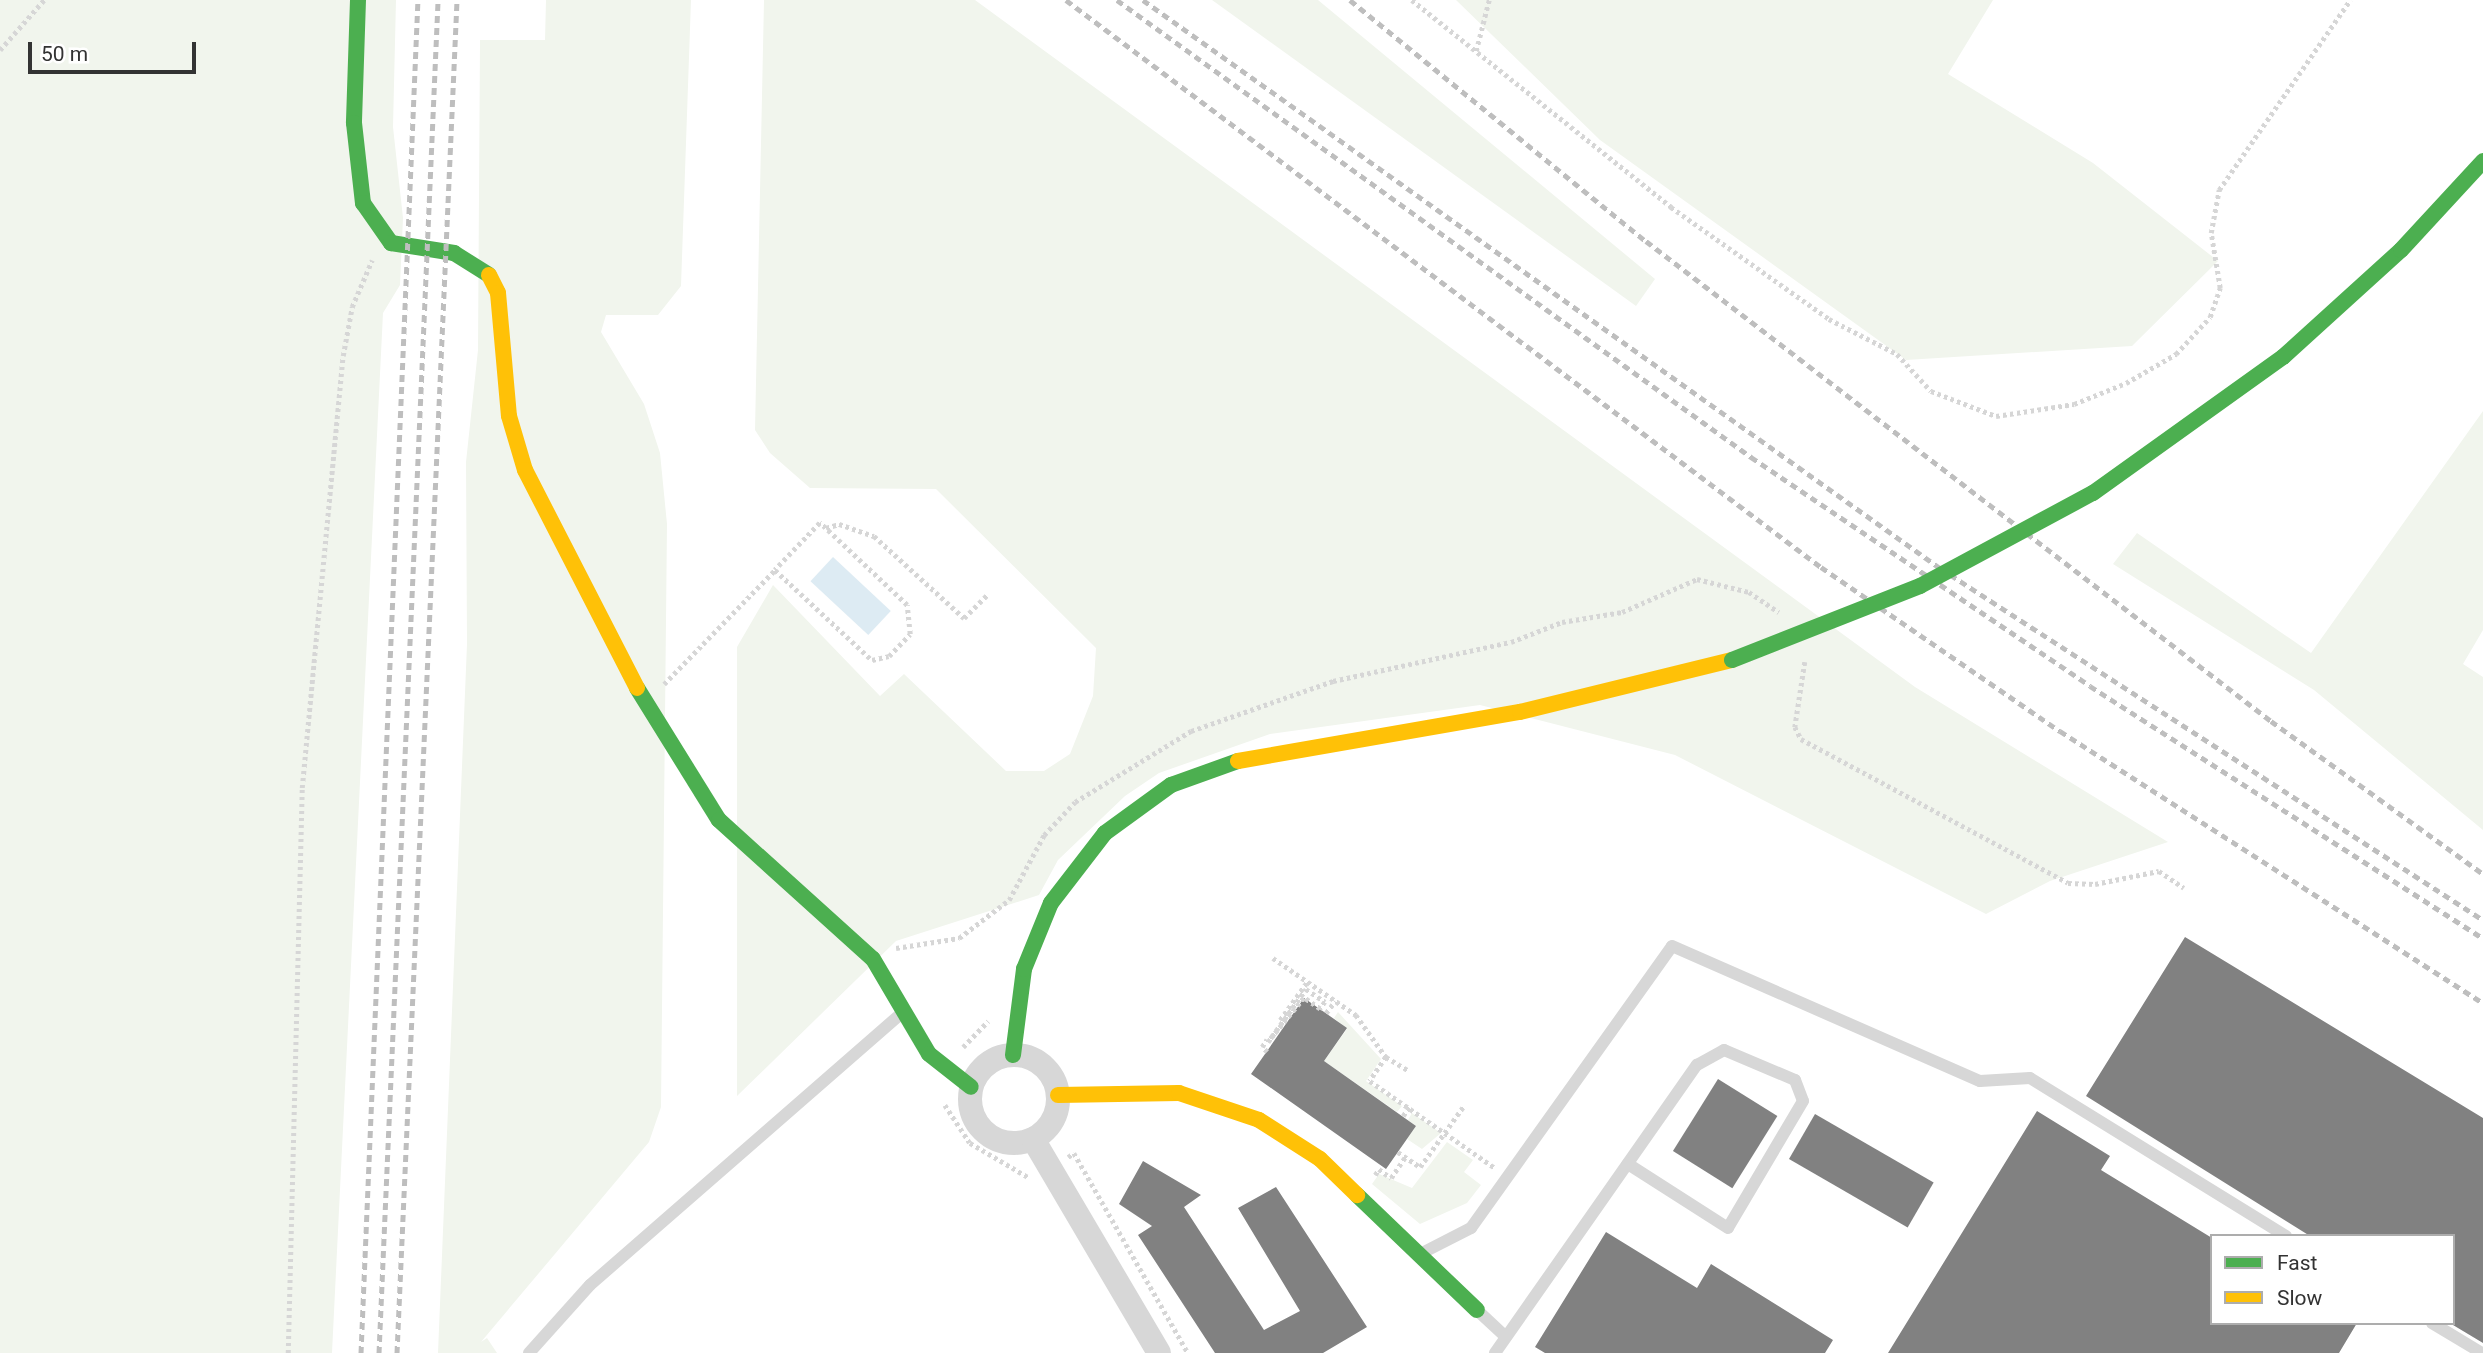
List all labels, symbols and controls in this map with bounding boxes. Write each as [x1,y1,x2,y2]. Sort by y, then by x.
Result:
scale bar [32,28,200,72]
text: 50 m [41,42,88,66]
legend [2210,1234,2455,1325]
text: Fast [2277,1251,2317,1275]
text: Slow [2277,1286,2322,1310]

